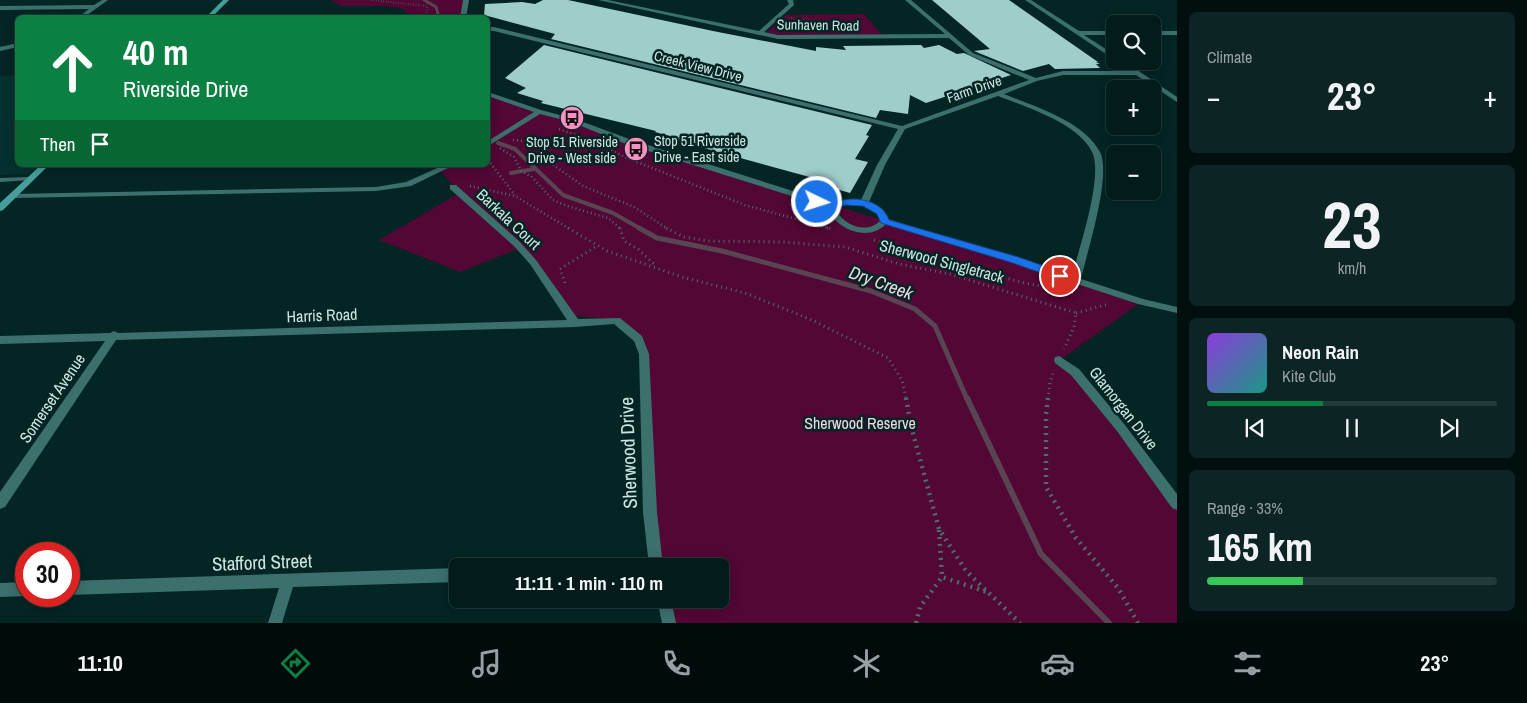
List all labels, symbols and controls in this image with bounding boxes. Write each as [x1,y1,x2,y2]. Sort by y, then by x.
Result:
street label: Sunhaven Road [777,15,859,35]
map controls [1106,15,1161,200]
button: search [1106,15,1161,70]
text: 40 m [123,29,188,76]
icon: ahead [40,35,105,100]
street label: Creek View Drive [652,46,744,86]
text: Climate [1207,46,1252,68]
street label: Farm Drive [944,71,1004,107]
text: 23° [1327,71,1377,122]
text: Riverside Drive [123,74,248,104]
text: − [1207,78,1220,116]
text: + [1484,78,1497,116]
button: + [1106,80,1161,135]
bus stop icon: Stop 51 Riverside Drive - West side [559,105,585,131]
icon: arrive [86,130,114,158]
text: Then [40,131,76,157]
place label: Stop 51 Riverside Drive - East side [654,132,746,166]
place label: Stop 51 Riverside Drive - West side [526,133,618,167]
bus stop icon: Stop 51 Riverside Drive - East side [623,136,649,162]
button: − [1106,145,1161,200]
position arrow [790,175,842,227]
text: 23 [1322,181,1382,268]
street label: Barkala Court [472,184,546,255]
street label: Sherwood Singletrack [877,234,1007,288]
pin [1039,255,1081,297]
text: km/h [1338,257,1366,279]
water label: Dry Creek [846,259,917,306]
icon: arrive [1046,262,1074,290]
street label: Harris Road [286,303,358,327]
text: Neon Rain [1282,339,1359,365]
street label: Somerset Avenue [14,349,90,447]
street label: Glamorgan Drive [1085,362,1163,454]
text: Kite Club [1282,365,1336,387]
street label: Sherwood Drive [613,397,643,509]
park label: Sherwood Reserve [804,412,916,434]
icon: previous [1241,414,1269,442]
icon: pause [1338,414,1366,442]
icon: next [1435,414,1463,442]
text: Range · 33% [1207,497,1283,519]
text: 165 km [1207,522,1313,573]
speed limit sign: 30 [15,542,80,607]
street label: Stafford Street [211,547,313,577]
text: 11:11 · 1 min · 110 m [515,570,663,596]
icon: directions [278,646,313,681]
icon: music [469,646,504,681]
icon: phone [659,646,694,681]
icon: climate [849,646,884,681]
icon: car [1040,646,1075,681]
icon: filters [1230,646,1265,681]
text: 11:10 [78,648,123,678]
text: 23° [1420,648,1449,678]

